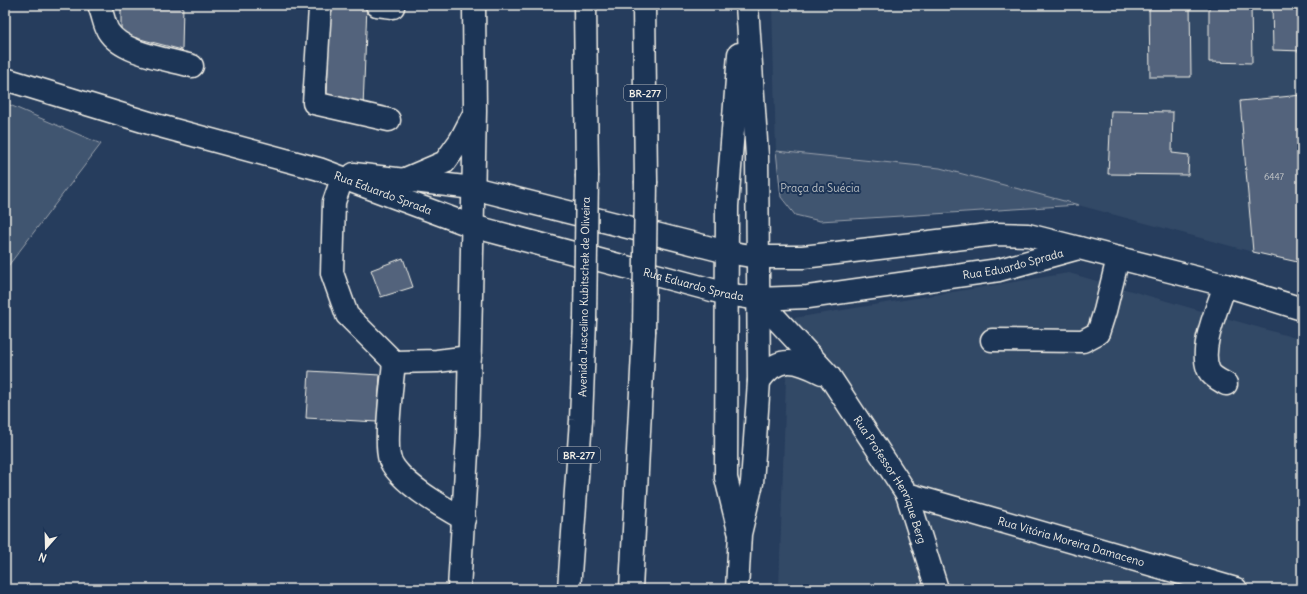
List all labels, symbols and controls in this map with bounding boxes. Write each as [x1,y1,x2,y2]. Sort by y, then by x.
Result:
road number: BR-277 [624,85,666,101]
street label: Rua Eduardo Sprada [332,168,434,217]
house number: 6447 [1264,171,1285,182]
park label: Praça da Suécia [780,181,860,195]
street label: Avenida Juscelino Kubitschek de Oliveira [575,197,593,397]
street label: Rua Eduardo Sprada [962,246,1065,282]
street label: Rua Eduardo Sprada [642,265,745,304]
street label: Rua Professor Henrique Berg [851,413,929,545]
road number: BR-277 [558,447,600,463]
street label: Rua Vitória Moreira Damaceno [996,514,1146,569]
north arrow [26,528,66,568]
text: N [37,550,49,565]

